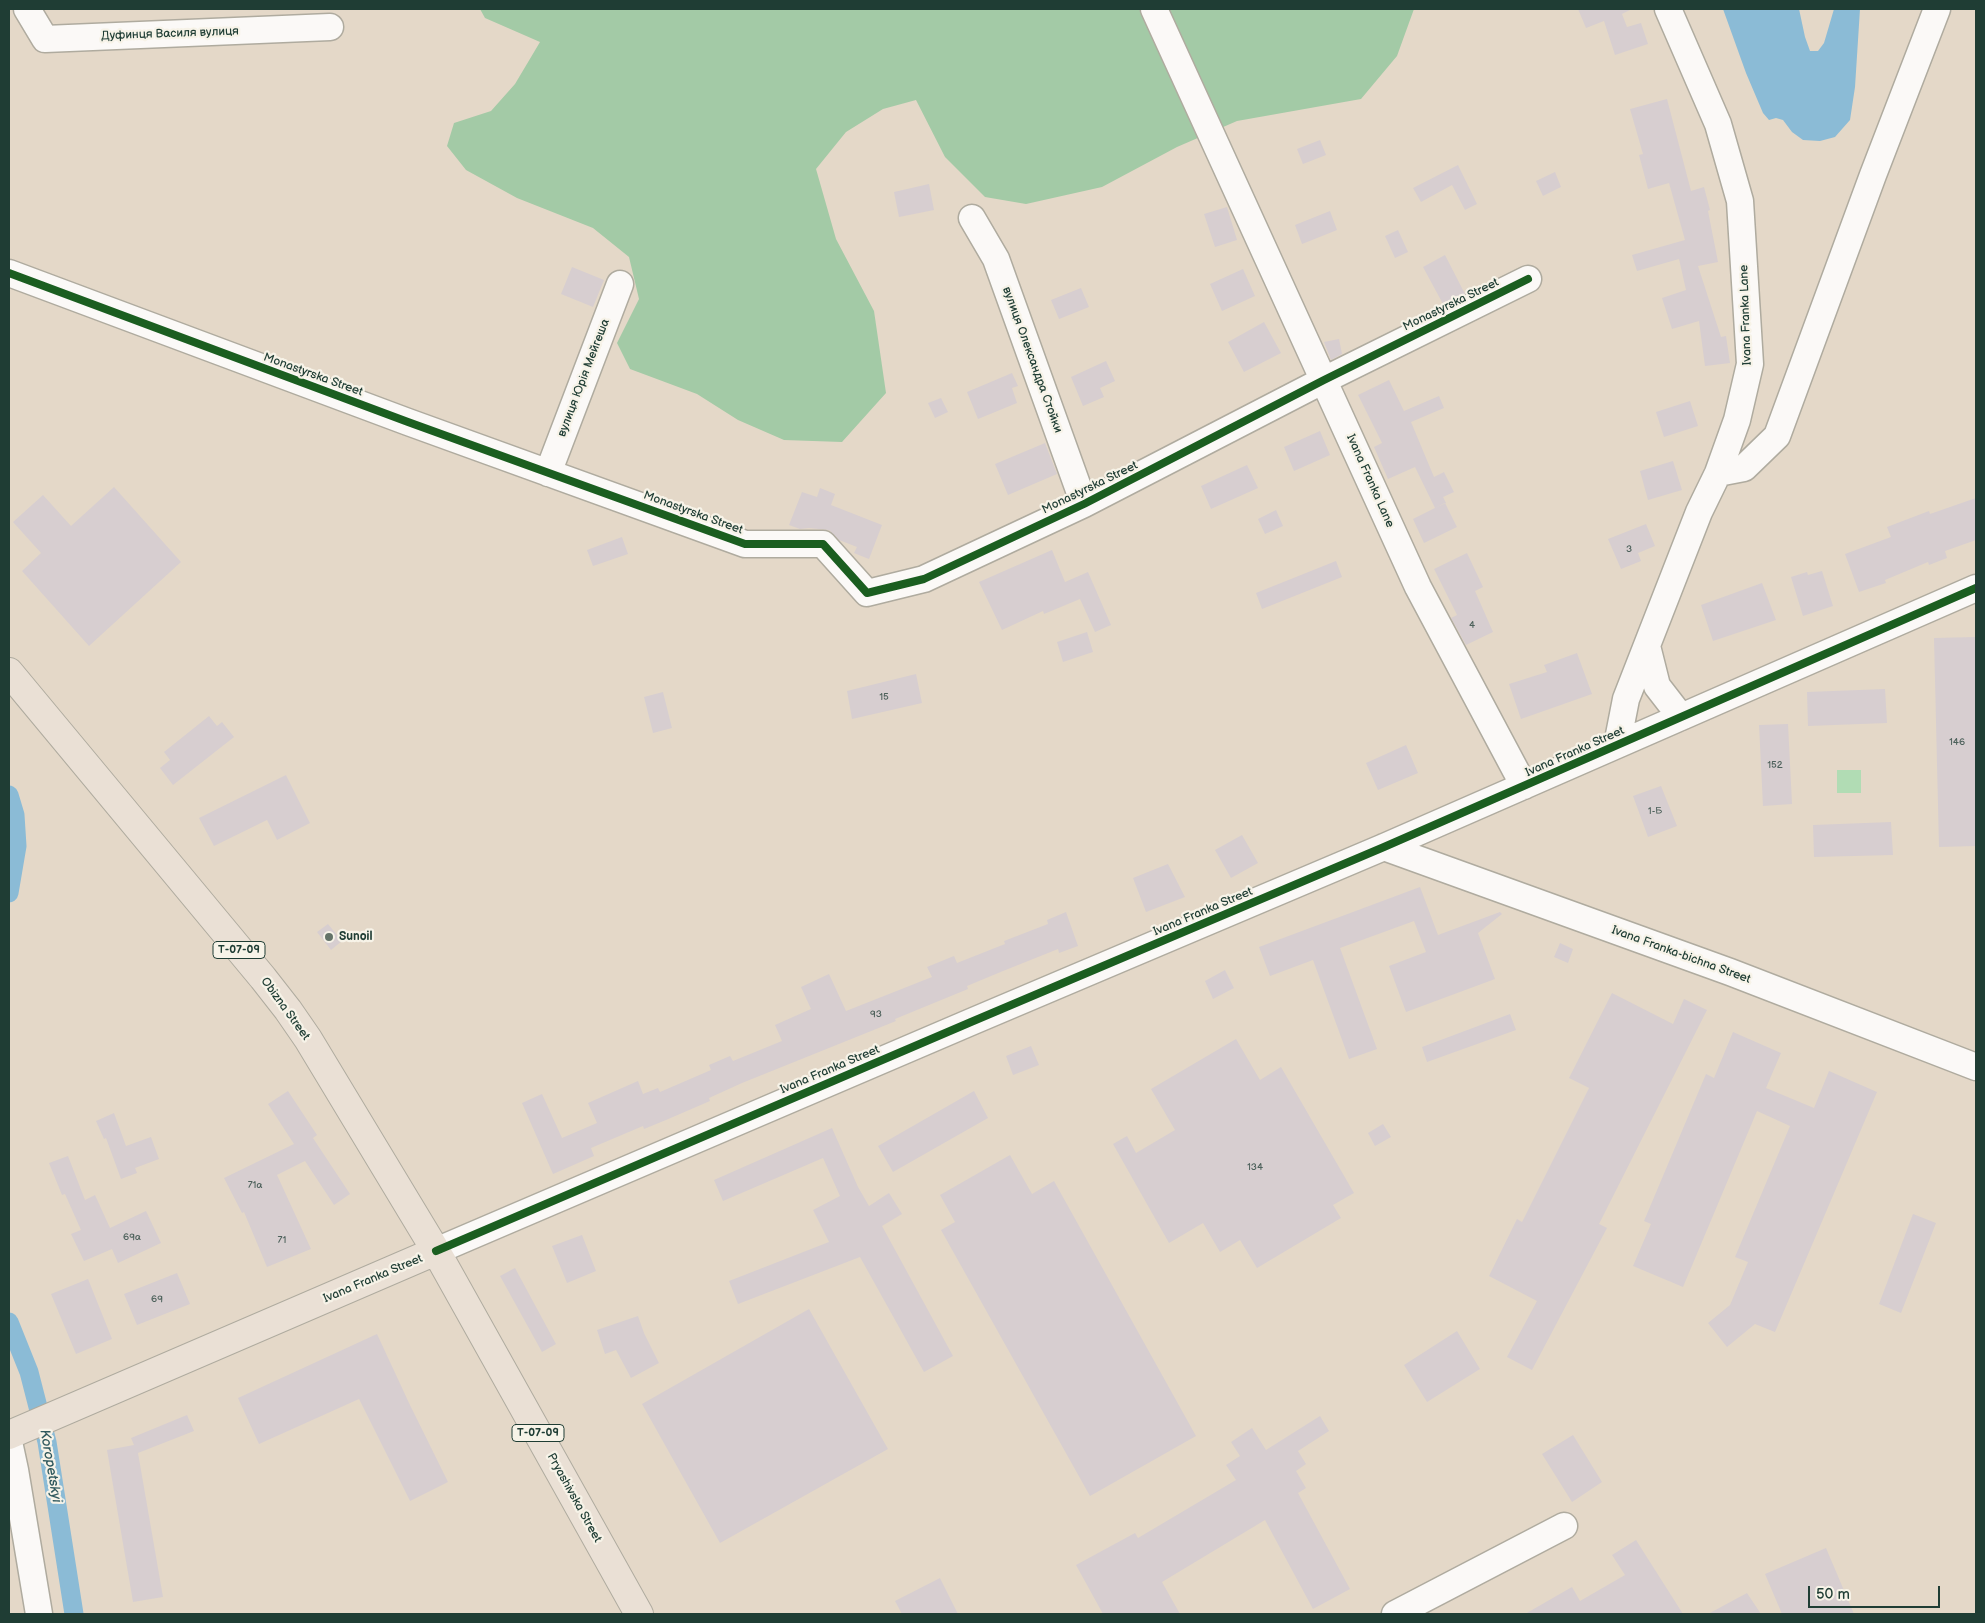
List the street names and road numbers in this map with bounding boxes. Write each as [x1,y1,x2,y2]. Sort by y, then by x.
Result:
street label: Дуфинця Василя вулиця [101,24,239,44]
street label: Ivana Franka Lane [1737,264,1755,366]
street label: Monastyrska Street [1401,276,1501,334]
street label: вулиця Олександра Стойки [999,285,1065,435]
street label: вулиця Юрія Мейгеша [555,317,613,439]
street label: Monastyrska Street [261,350,365,400]
street label: Ivana Franka Lane [1343,432,1397,530]
street label: Monastyrska Street [1040,459,1140,517]
street label: Monastyrska Street [641,488,745,538]
street label: Ivana Franka Street [1523,724,1627,780]
street label: Ivana Franka Street [1151,885,1255,939]
street label: Ivana Franka-bichna Street [1609,923,1753,987]
road number: Т-07-09 [213,942,265,958]
street label: Obizna Street [257,975,313,1043]
street label: Ivana Franka Street [778,1043,882,1097]
street label: Ivana Franka Street [321,1252,425,1306]
road number: Т-07-09 [512,1425,564,1442]
street label: Pryashivska Street [544,1451,604,1545]

